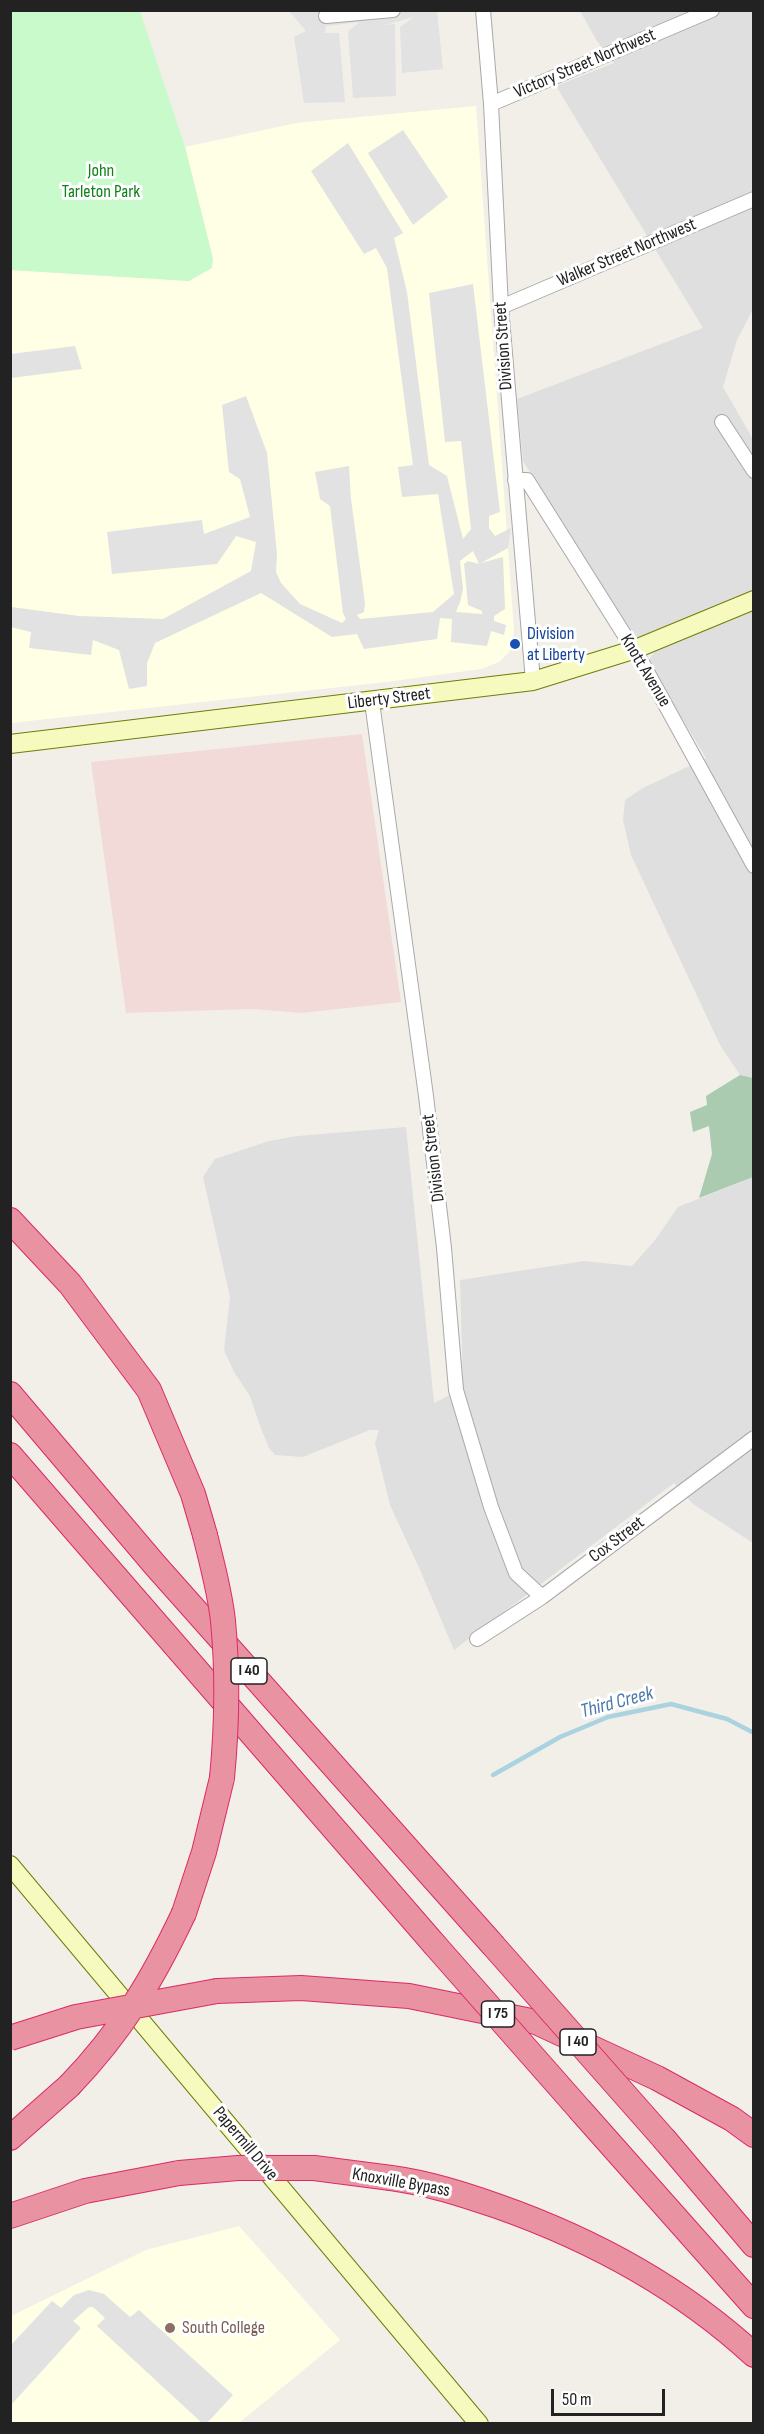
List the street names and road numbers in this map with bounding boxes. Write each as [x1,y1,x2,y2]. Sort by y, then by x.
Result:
street label: Victory Street Northwest [511,24,659,104]
street label: Walker Street Northwest [554,214,700,292]
street label: Division Street [490,301,518,391]
street label: Knott Avenue [615,631,675,711]
street label: Liberty Street [346,683,432,715]
street label: Division Street [418,1113,450,1203]
street label: Cox Street [585,1512,649,1568]
road number: I 40 [231,1658,267,1684]
road number: I 75 [482,2001,514,2027]
road number: I 40 [560,2029,596,2055]
street label: Papermill Drive [208,2103,282,2185]
street label: Knoxville Bypass [350,2164,452,2202]

